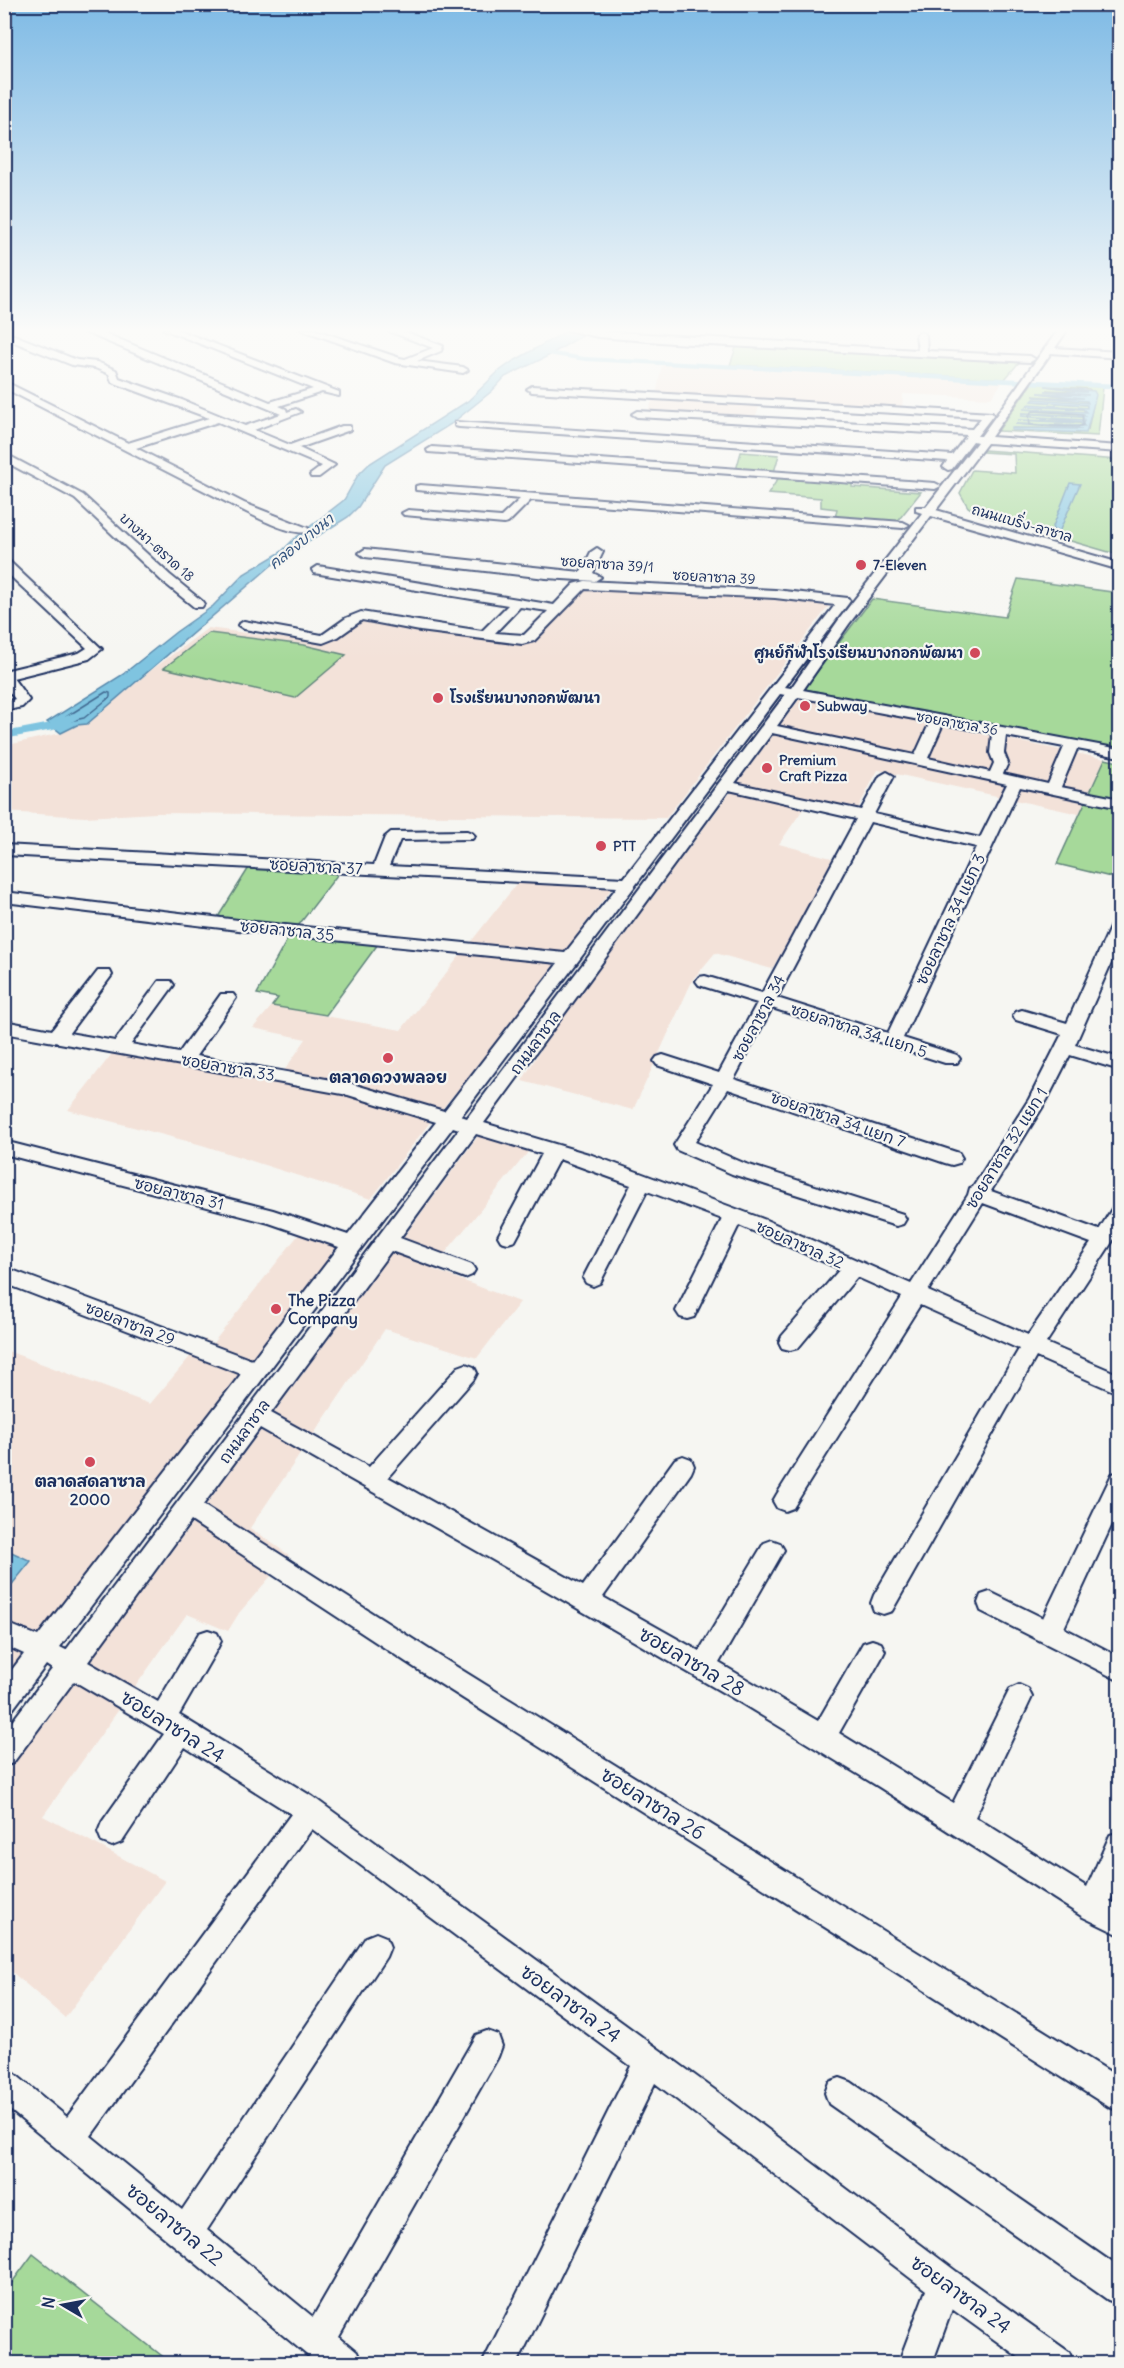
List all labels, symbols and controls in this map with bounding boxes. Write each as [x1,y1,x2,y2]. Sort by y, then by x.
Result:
street label: ถนนแบริ่ง-ลาซาล [970,497,1075,546]
water label: คลองบางนา [265,508,338,573]
street label: บางนา-ตราด 18 [116,509,198,585]
street label: ซอยลาซาล 39/1 [560,552,654,576]
place label: 7-Eleven [873,556,927,574]
marker: 7-Eleven [854,558,868,572]
street label: ซอยลาซาล 39 [672,566,756,588]
place label: ศูนย์กีฬาโรงเรียนบางกอกพัฒนา [754,643,963,664]
marker: ศูนย์กีฬาโรงเรียนบางกอกพัฒนา [968,646,982,660]
place label: โรงเรียนบางกอกพัฒนา [449,688,600,707]
marker: โรงเรียนบางกอกพัฒนา [431,691,445,705]
place label: Subway [817,697,868,715]
marker: Subway [798,699,812,713]
street label: ซอยลาซาล 36 [915,707,999,739]
place label: Premium Craft Pizza [779,751,847,785]
marker: Premium Craft Pizza [760,761,774,775]
place label: PTT [613,837,637,855]
marker: PTT [594,839,608,853]
street label: ซอยลาซาล 34 แยก 3 [911,850,989,988]
street label: ซอยลาซาล 37 [269,854,363,878]
street label: ซอยลาซาล 35 [239,915,335,945]
street label: ซอยลาซาล 34 [727,971,789,1065]
street label: ซอยลาซาล 34 แยก 5 [788,998,930,1062]
street label: ถนนลาซาล [505,1006,565,1078]
street label: ซอยลาซาล 33 [180,1049,276,1085]
marker: ตลาดดวงพลอย [381,1051,395,1065]
place label: ตลาดดวงพลอย [329,1067,447,1087]
street label: ซอยลาซาล 32 แยก 1 [961,1084,1051,1212]
street label: ซอยลาซาล 34 แยก 7 [768,1087,908,1152]
street label: ซอยลาซาล 31 [132,1172,226,1214]
street label: ซอยลาซาล 32 [753,1216,847,1272]
place label: The Pizza Company [288,1290,358,1329]
street label: ซอยลาซาล 29 [82,1297,178,1349]
marker: The Pizza Company [269,1302,283,1316]
street label: ถนนลาซาล [214,1395,274,1467]
marker: ตลาดสดลาซาล 2000 [83,1455,97,1469]
place label: ตลาดสดลาซาล 2000 [34,1471,146,1509]
street label: ซอยลาซาล 28 [635,1621,749,1701]
street label: ซอยลาซาล 24 [116,1684,230,1768]
street label: ซอยลาซาล 26 [596,1761,710,1845]
street label: ซอยลาซาล 24 [516,1958,626,2048]
street label: ซอยลาซาล 22 [121,2177,229,2271]
street label: ซอยลาซาล 24 [906,2249,1016,2339]
north arrow [33,2275,93,2335]
text: N [37,2295,59,2310]

